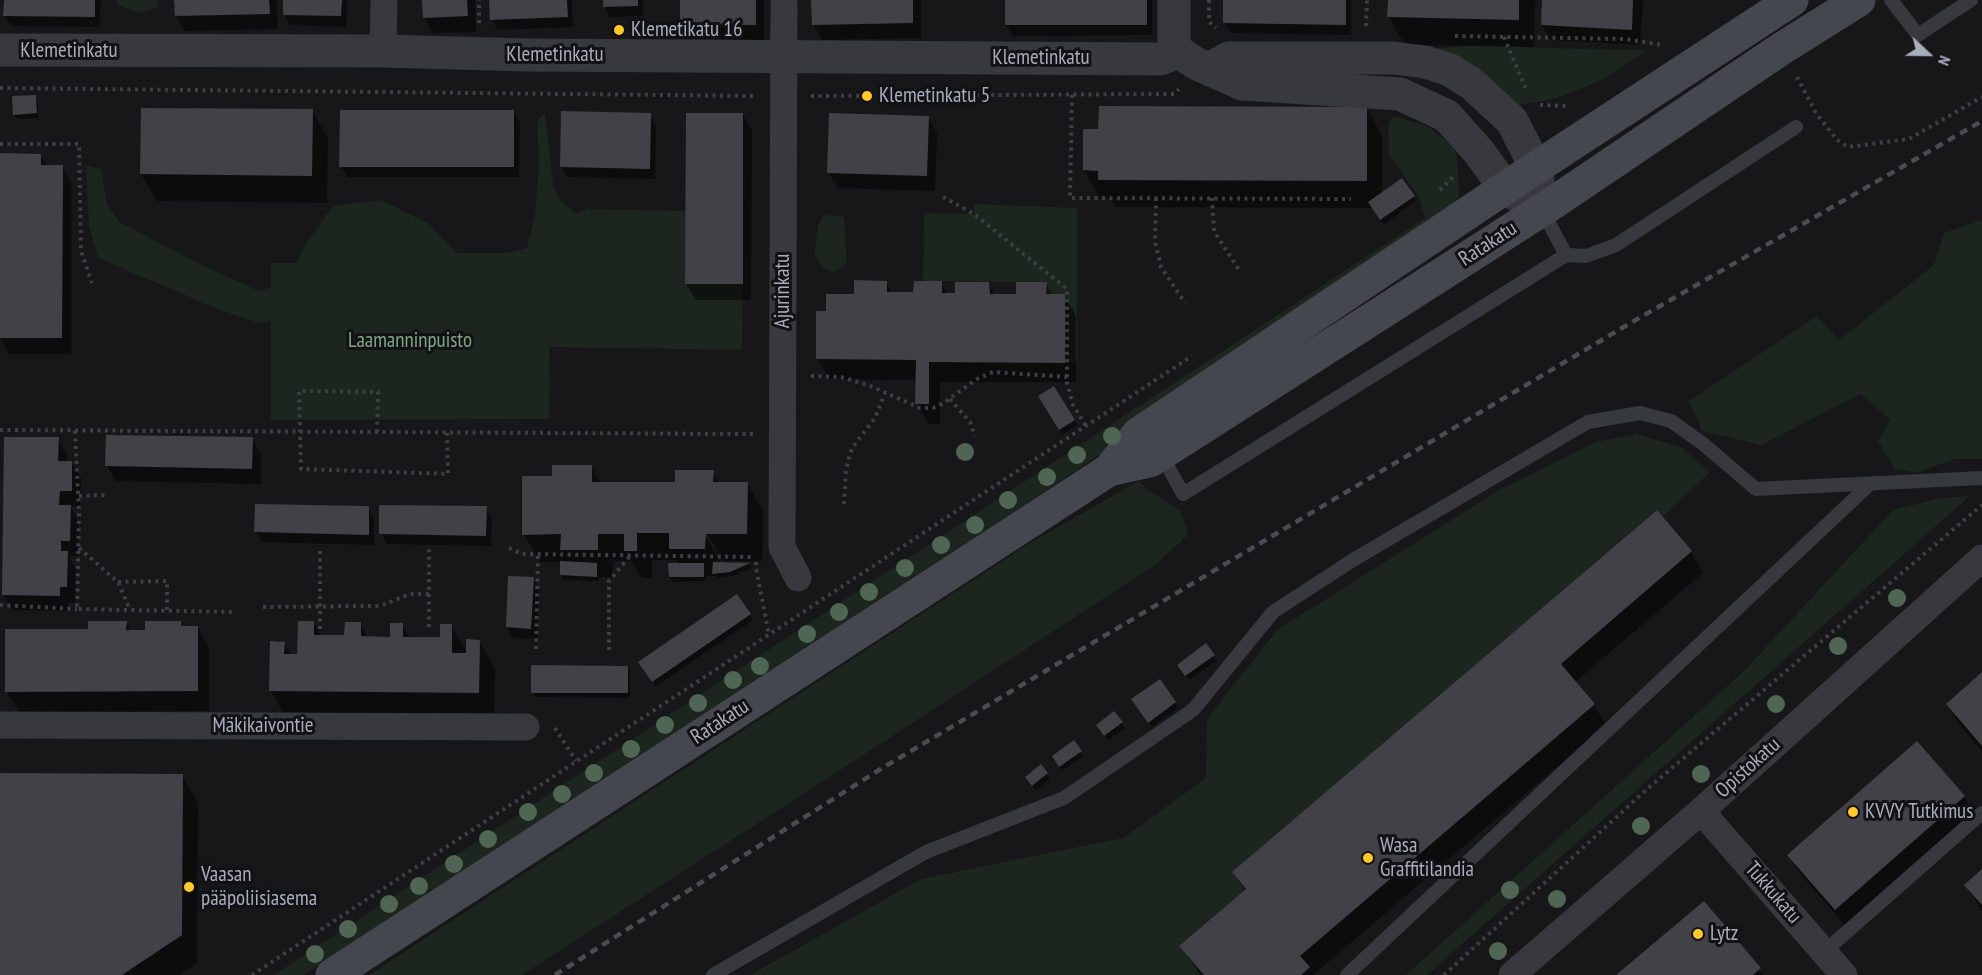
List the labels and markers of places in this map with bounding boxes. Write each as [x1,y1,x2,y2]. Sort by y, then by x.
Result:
place label: Klemetikatu 16 [631,17,742,43]
marker: Klemetikatu 16 [612,23,626,37]
place label: Klemetinkatu 5 [879,83,990,109]
marker: Klemetinkatu 5 [860,89,874,103]
place label: KVVY Tutkimus [1865,799,1973,825]
marker: KVVY Tutkimus [1846,805,1860,819]
place label: Wasa Graffitilandia [1380,833,1474,883]
marker: Wasa Graffitilandia [1361,851,1375,865]
place label: Vaasan pääpoliisiasema [201,862,317,912]
marker: Vaasan pääpoliisiasema [182,880,196,894]
place label: Lytz [1710,921,1738,947]
marker: Lytz [1691,927,1705,941]

